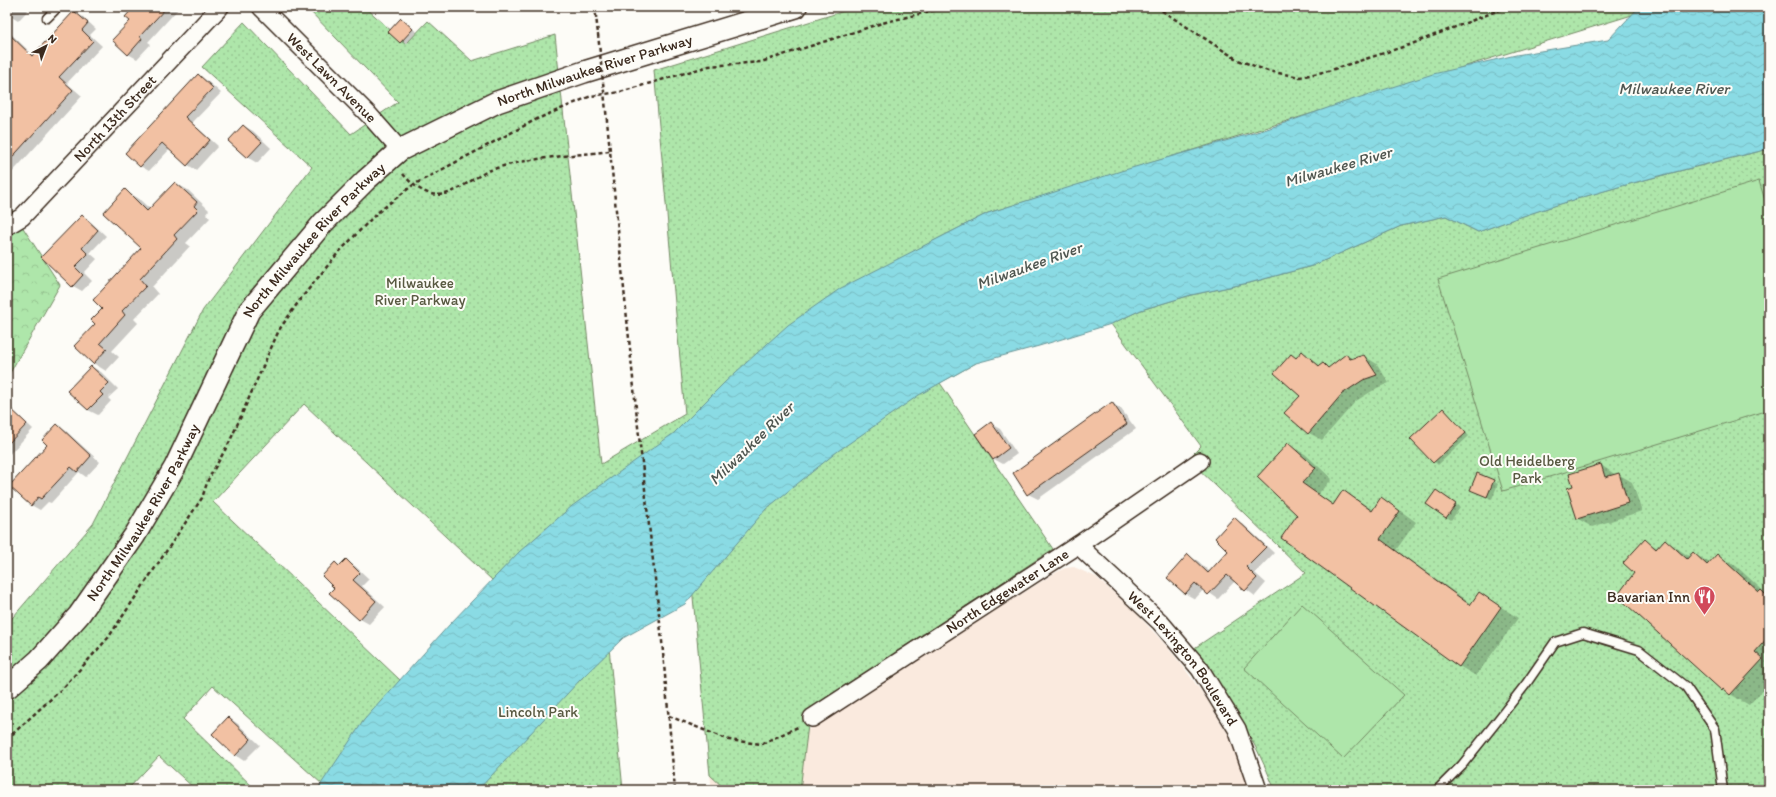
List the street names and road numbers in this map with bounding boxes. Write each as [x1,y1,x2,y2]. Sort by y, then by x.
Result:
street label: West Lawn Avenue [283,29,381,126]
street label: North Milwaukee River Parkway [495,30,694,110]
street label: North 13th Street [70,71,160,166]
street label: North Milwaukee River Parkway [238,158,389,320]
street label: North Milwaukee River Parkway [83,421,203,604]
street label: North Edgewater Lane [943,545,1072,637]
street label: West Lexington Boulevard [1124,587,1242,729]

